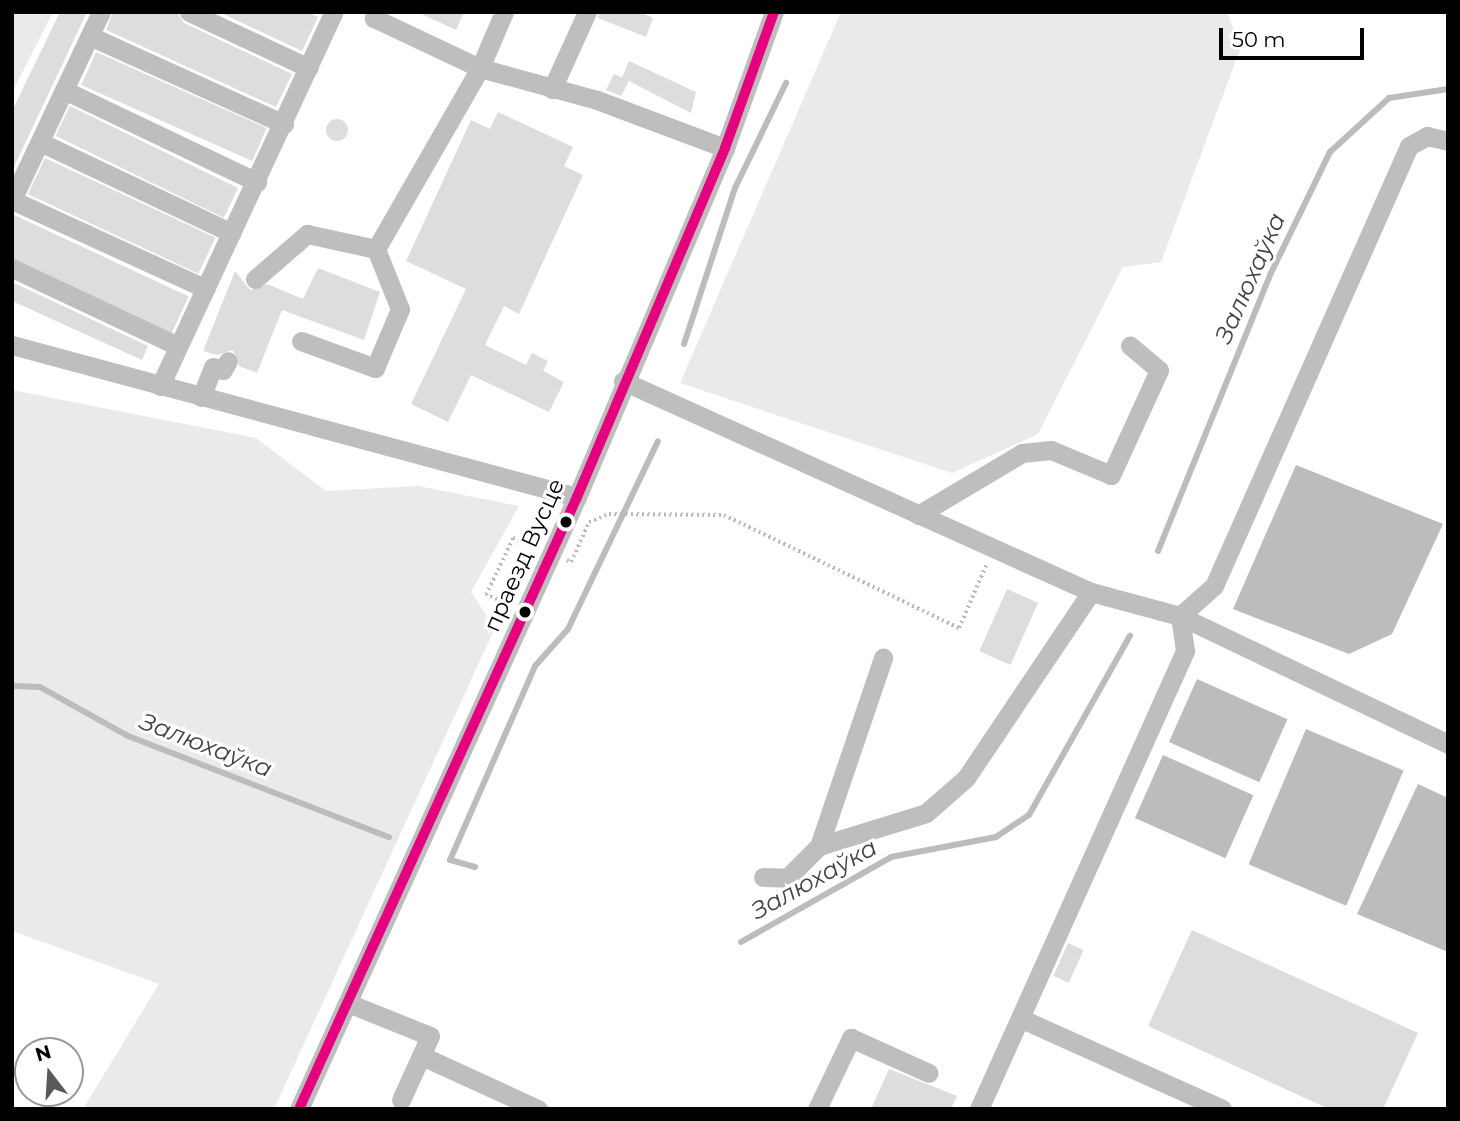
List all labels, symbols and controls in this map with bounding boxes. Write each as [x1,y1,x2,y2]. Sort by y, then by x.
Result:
scale bar [1222,14,1367,58]
text: 50 m [1232,27,1286,52]
water label: Залюхаўка [1209,208,1291,348]
street label: праезд Вусце [478,474,570,636]
unlabelled marker [559,515,573,529]
unlabelled marker [518,605,532,619]
water label: Залюхаўка [136,707,276,783]
water label: Залюхаўка [746,833,882,925]
north arrow [14,1037,84,1107]
text: N [33,1040,54,1067]

